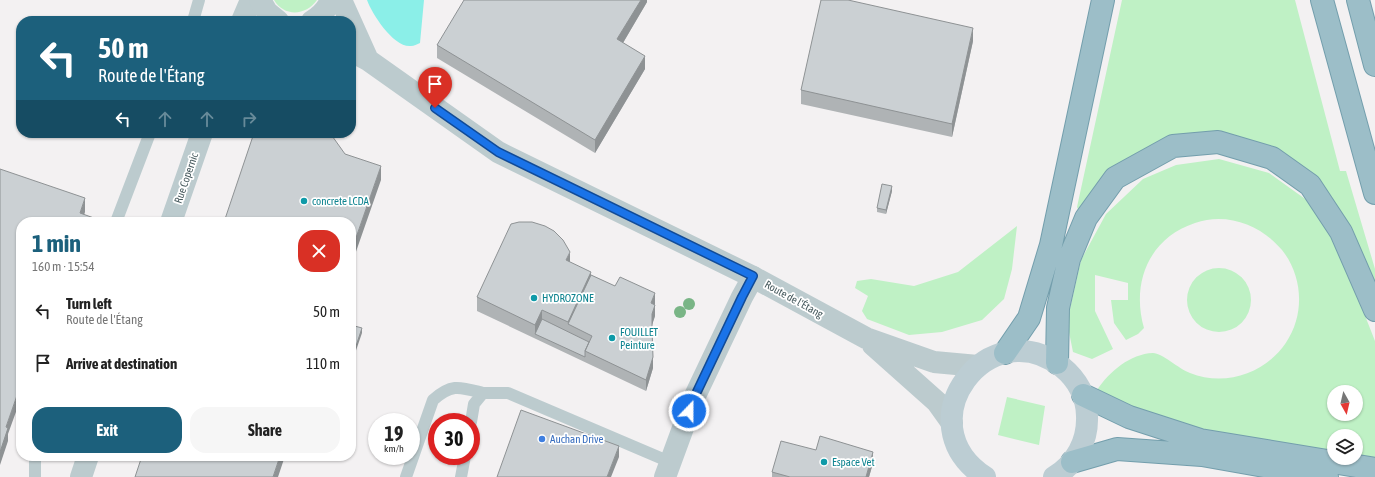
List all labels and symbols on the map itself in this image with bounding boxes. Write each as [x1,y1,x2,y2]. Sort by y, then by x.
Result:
pin [418,67,452,108]
street label: Rue Copernic [172,150,201,205]
place label: concrete LCDA [312,195,370,207]
marker: concrete LCDA [299,196,309,206]
street label: Route de l'Étang [763,278,826,320]
place label: HYDROZONE [542,292,594,304]
marker: HYDROZONE [529,293,539,303]
place label: FOUILLET Peinture [620,326,658,351]
marker: FOUILLET Peinture [607,333,617,343]
north arrow [1327,385,1363,421]
position arrow [668,390,710,432]
speed limit sign: 30 [428,413,480,465]
place label: Auchan Drive [550,433,603,445]
marker: Auchan Drive [537,434,547,444]
place label: Espace Vet [832,456,875,468]
marker: Espace Vet [819,457,829,467]

